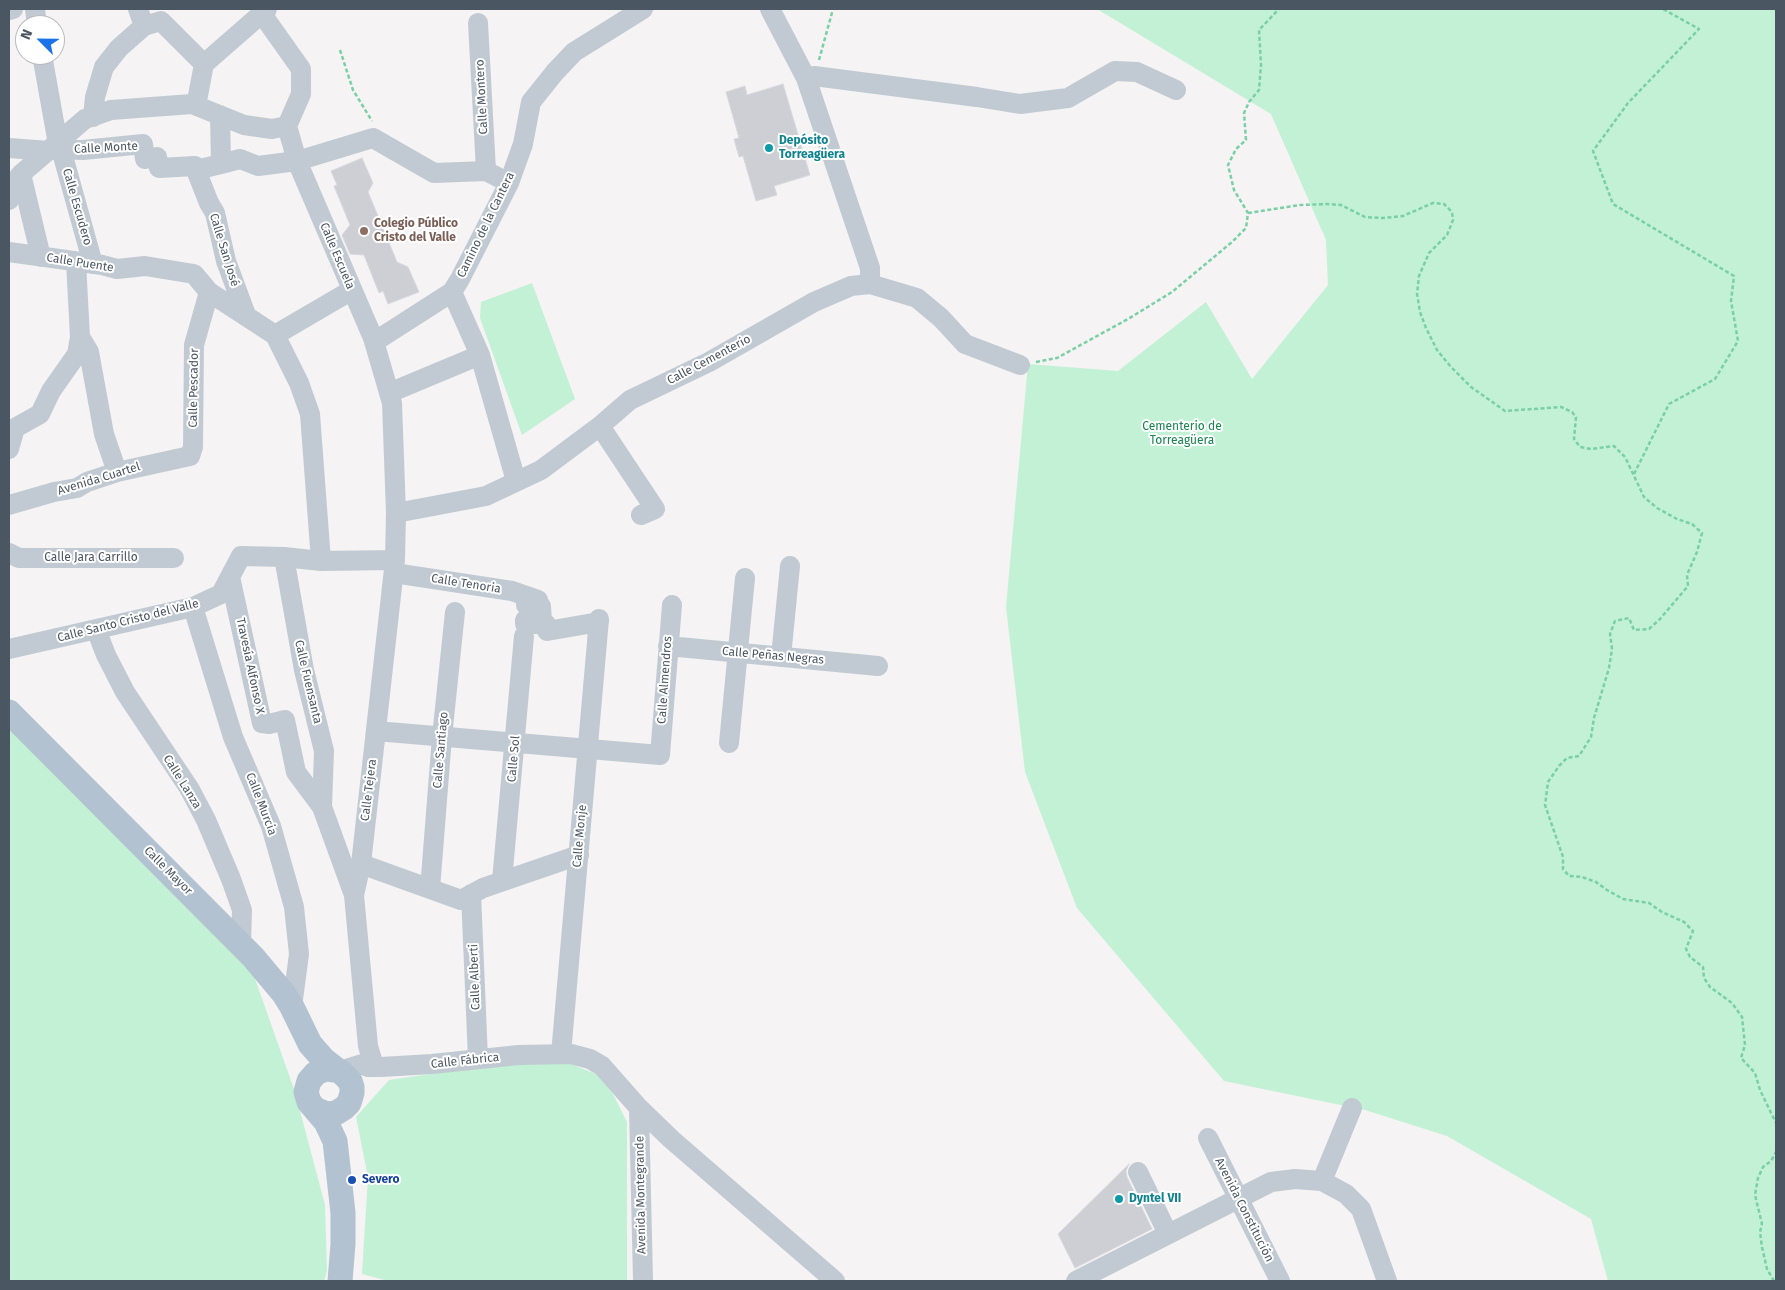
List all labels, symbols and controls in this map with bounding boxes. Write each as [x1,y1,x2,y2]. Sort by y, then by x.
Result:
north arrow [15,15,65,65]
text: N [17,27,36,42]
street label: Calle Montero [473,59,491,135]
place label: Depósito Torreagüera [779,134,845,162]
street label: Calle Monte [74,139,138,157]
marker: Depósito Torreagüera [763,142,775,154]
street label: Calle Escudero [59,167,95,247]
street label: Camino de la Cantera [454,170,518,280]
street label: Calle San José [206,212,242,288]
place label: Colegio Público Cristo del Valle [374,217,458,245]
street label: Calle Escuela [317,221,357,291]
marker: Colegio Público Cristo del Valle [358,225,370,237]
street label: Calle Puente [45,251,115,275]
street label: Calle Cementerio [665,332,753,388]
street label: Calle Pescador [186,348,202,428]
park label: Cementerio de Torreagüera [1142,420,1222,448]
street label: Avenida Cuartel [56,460,142,498]
street label: Calle Jara Carrillo [44,551,138,565]
street label: Calle Tenoria [430,571,502,597]
street label: Calle Santo Cristo del Valle [56,596,200,646]
street label: Travesía Alfonso X [233,617,267,715]
street label: Calle Almendros [655,636,675,724]
street label: Calle Fuensanta [291,639,325,725]
street label: Calle Peñas Negras [721,644,825,668]
street label: Calle Santiago [430,711,452,789]
street label: Calle Sol [505,735,523,783]
street label: Calle Lanza [160,752,204,812]
street label: Calle Tejera [358,758,380,822]
street label: Calle Murcia [242,771,280,837]
street label: Calle Monje [570,804,590,868]
street label: Calle Mayor [141,844,195,898]
street label: Calle Alberti [467,944,483,1010]
street label: Calle Fábrica [430,1050,500,1072]
street label: Avenida Montegrande [633,1136,649,1254]
street label: Avenida Constitución [1212,1156,1276,1264]
place label: Severo [362,1173,400,1187]
marker: Severo [346,1174,358,1186]
place label: Dyntel VII [1129,1192,1181,1206]
marker: Dyntel VII [1113,1193,1125,1205]

